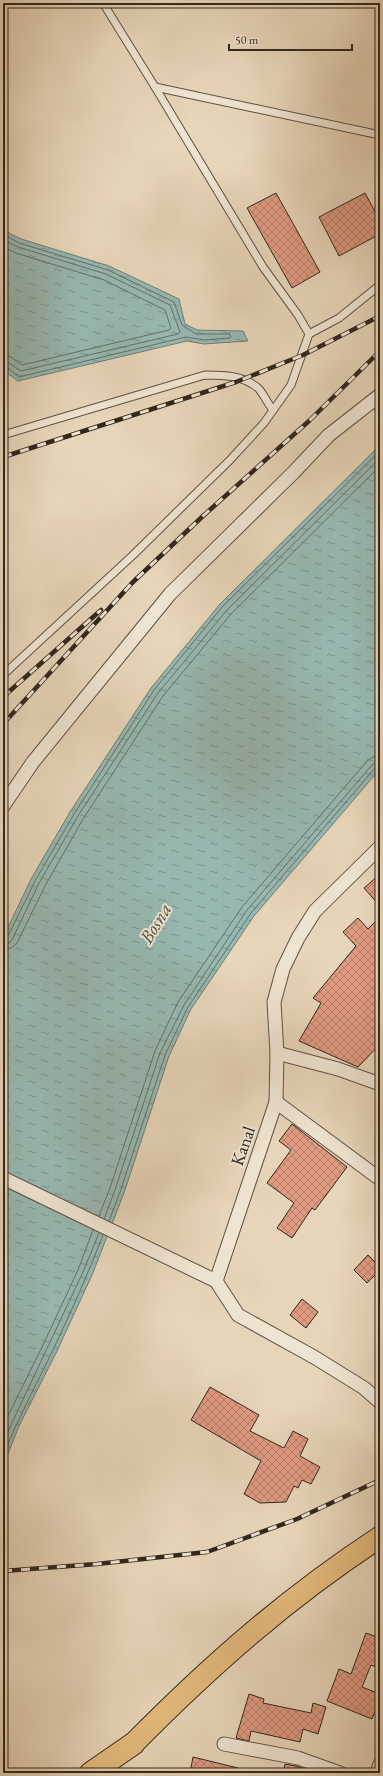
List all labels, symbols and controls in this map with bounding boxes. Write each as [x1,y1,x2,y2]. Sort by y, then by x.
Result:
scale bar [229,26,352,52]
text: 50 m [235,32,259,48]
water label: Bosna [133,899,177,949]
street label: Kanal [225,1123,260,1169]

